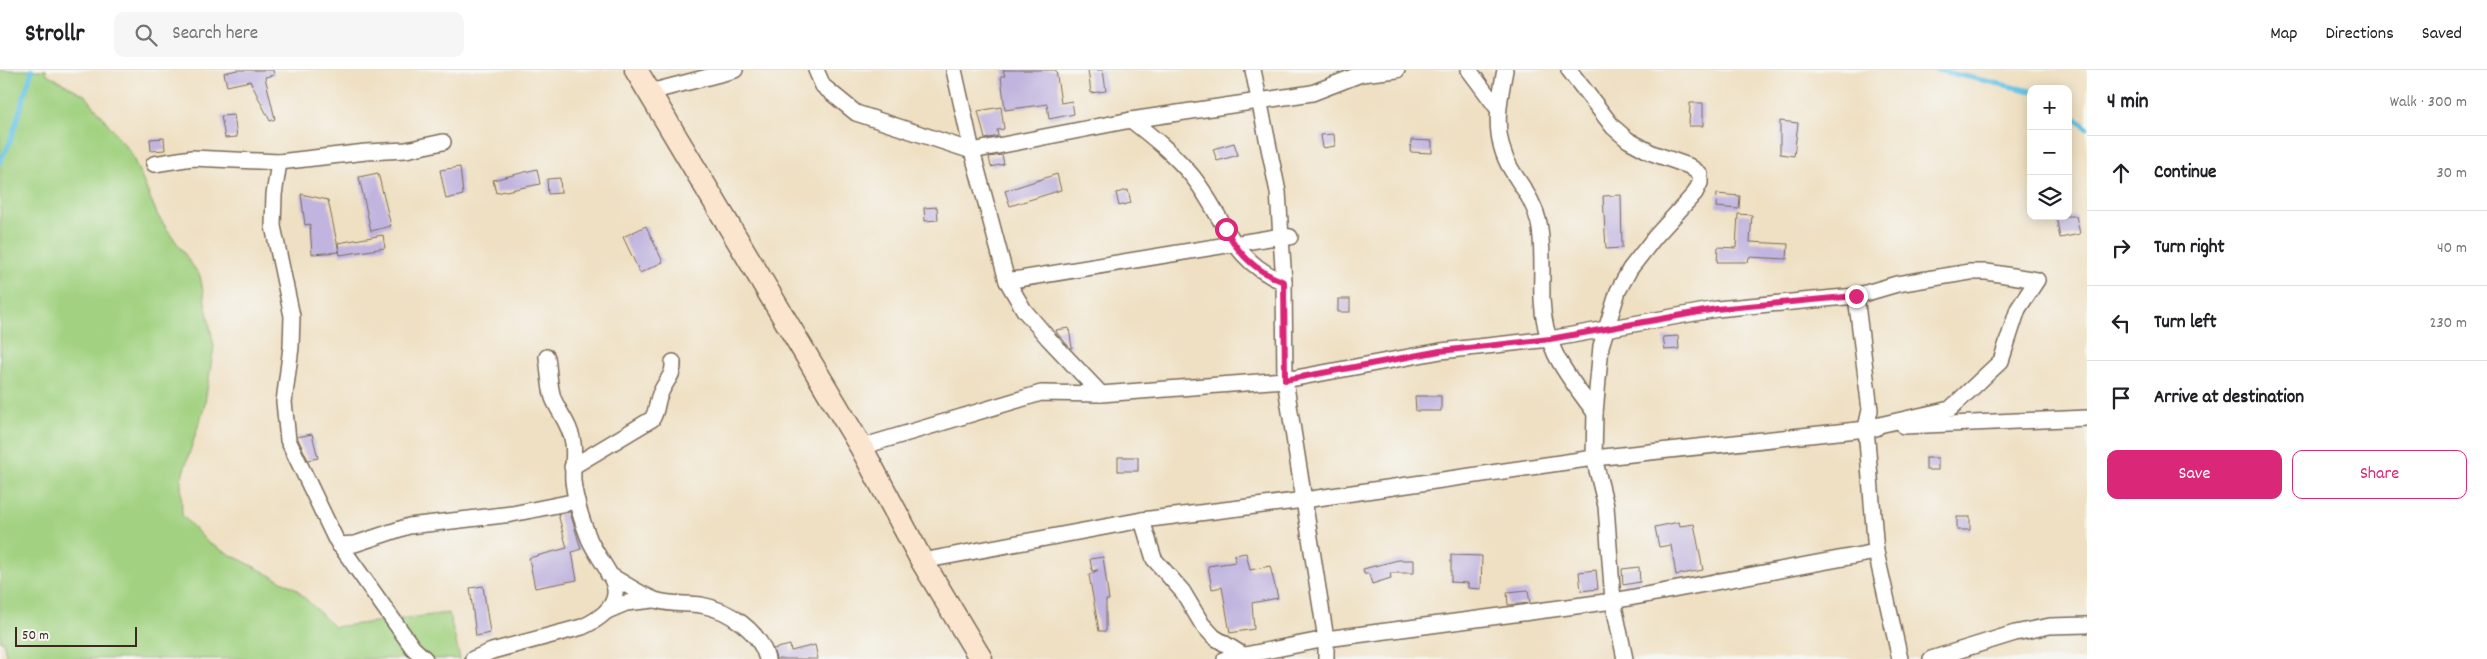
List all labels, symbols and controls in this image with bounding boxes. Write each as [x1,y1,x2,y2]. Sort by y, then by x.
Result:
search box [114,12,464,57]
text: Strollr [25,18,84,52]
icon: search [132,21,160,49]
text: Search here [172,21,258,48]
text: Map [2270,22,2297,47]
text: Directions [2325,22,2394,47]
text: Saved [2422,22,2462,47]
map controls [2027,85,2072,220]
button: + [2027,85,2072,130]
text: 4 min [2107,88,2149,118]
text: Walk · 300 m [2390,91,2467,114]
button: − [2027,130,2072,175]
icon: ahead [2107,159,2135,187]
text: Continue [2154,160,2216,187]
text: 30 m [2437,162,2467,185]
button: layers [2027,175,2072,220]
route start [1215,218,1238,241]
icon: right [2107,234,2135,262]
text: Turn right [2154,235,2225,262]
text: 40 m [2437,237,2467,260]
route end [1845,285,1868,308]
icon: left [2107,309,2135,337]
text: Turn left [2154,310,2217,337]
text: 230 m [2430,312,2467,335]
icon: arrive [2107,384,2135,412]
text: Arrive at destination [2154,385,2304,412]
button: Save [2107,450,2282,499]
button: Share [2292,450,2467,499]
scale bar [15,624,138,647]
text: 50 m [22,626,49,646]

